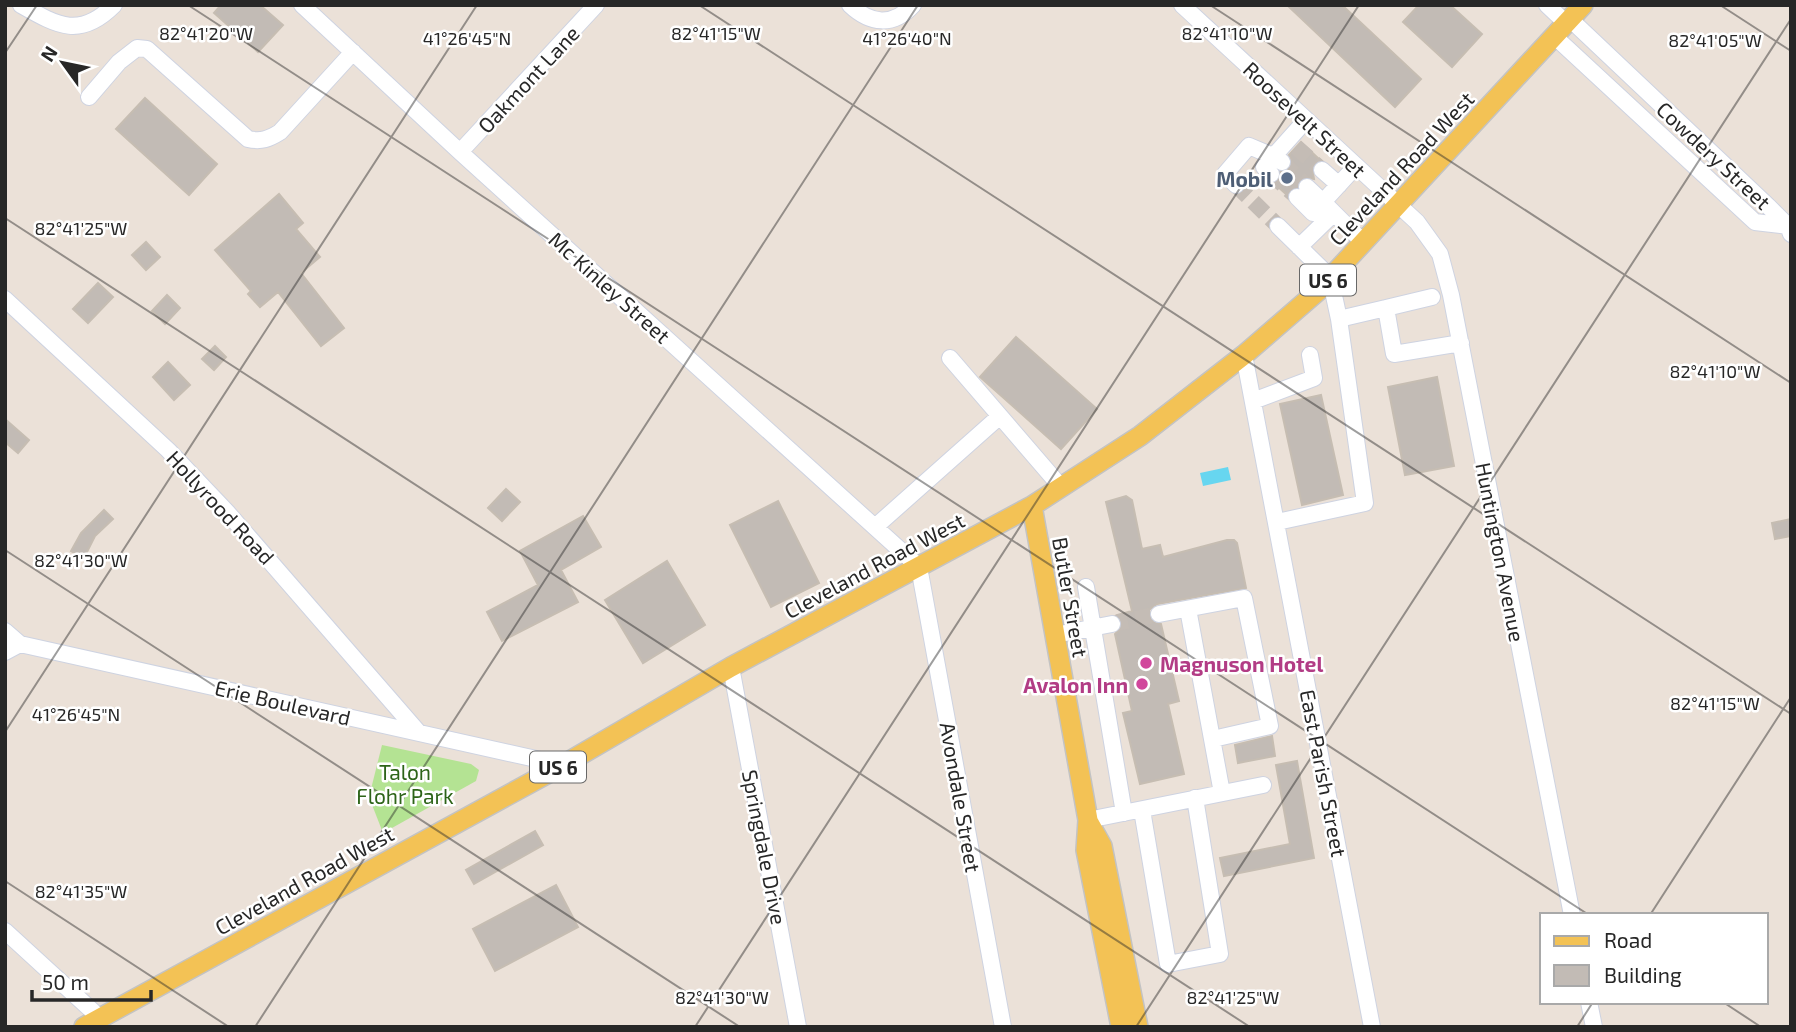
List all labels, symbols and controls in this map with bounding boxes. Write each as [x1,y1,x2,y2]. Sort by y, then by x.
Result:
street label: Oakmont Lane [472,20,584,138]
text: 82°41'20"W [159,22,253,44]
text: 82°41'15"W [671,22,761,44]
text: 82°41'10"W [1181,22,1273,44]
text: 41°26'45"N [423,27,511,49]
text: 41°26'40"N [862,27,952,49]
north arrow [28,28,98,98]
text: 82°41'05"W [1668,29,1762,51]
text: N [35,41,62,65]
street label: Roosevelt Street [1239,56,1371,182]
street label: Cleveland Road West [1323,86,1479,250]
street label: Cowdery Street [1652,96,1776,214]
place label: Mobil [1216,166,1273,191]
marker: Mobil [1279,170,1295,186]
text: 82°41'25"W [35,217,127,239]
street label: Mc Kinley Street [544,226,676,348]
road number: US 6 [1300,264,1356,296]
text: 82°41'10"W [1669,360,1761,382]
street label: Hollyrood Road [162,445,280,569]
street label: Huntington Avenue [1471,460,1531,644]
street label: Cleveland Road West [780,507,968,623]
street label: Butler Street [1048,535,1094,659]
text: 82°41'30"W [34,549,128,571]
place label: Magnuson Hotel [1160,651,1323,676]
marker: Magnuson Hotel [1138,655,1154,671]
place label: Avalon Inn [1023,672,1128,697]
street label: Erie Boulevard [213,674,353,730]
marker: Avalon Inn [1134,676,1150,692]
street label: East Parish Street [1296,687,1352,859]
text: 82°41'15"W [1670,692,1760,714]
text: 41°26'45"N [32,703,120,725]
street label: Avondale Street [936,720,986,874]
road number: US 6 [530,752,586,782]
park label: Talon Flohr Park [356,759,454,808]
street label: Springdale Drive [738,768,792,926]
street label: Cleveland Road West [210,820,398,940]
text: 82°41'35"W [35,880,127,902]
legend [1540,913,1768,1004]
text: Road [1604,927,1652,952]
scale bar [32,958,150,1002]
text: Building [1604,962,1682,987]
text: 50 m [42,969,89,994]
text: 82°41'30"W [675,986,769,1008]
text: 82°41'25"W [1187,986,1279,1008]

